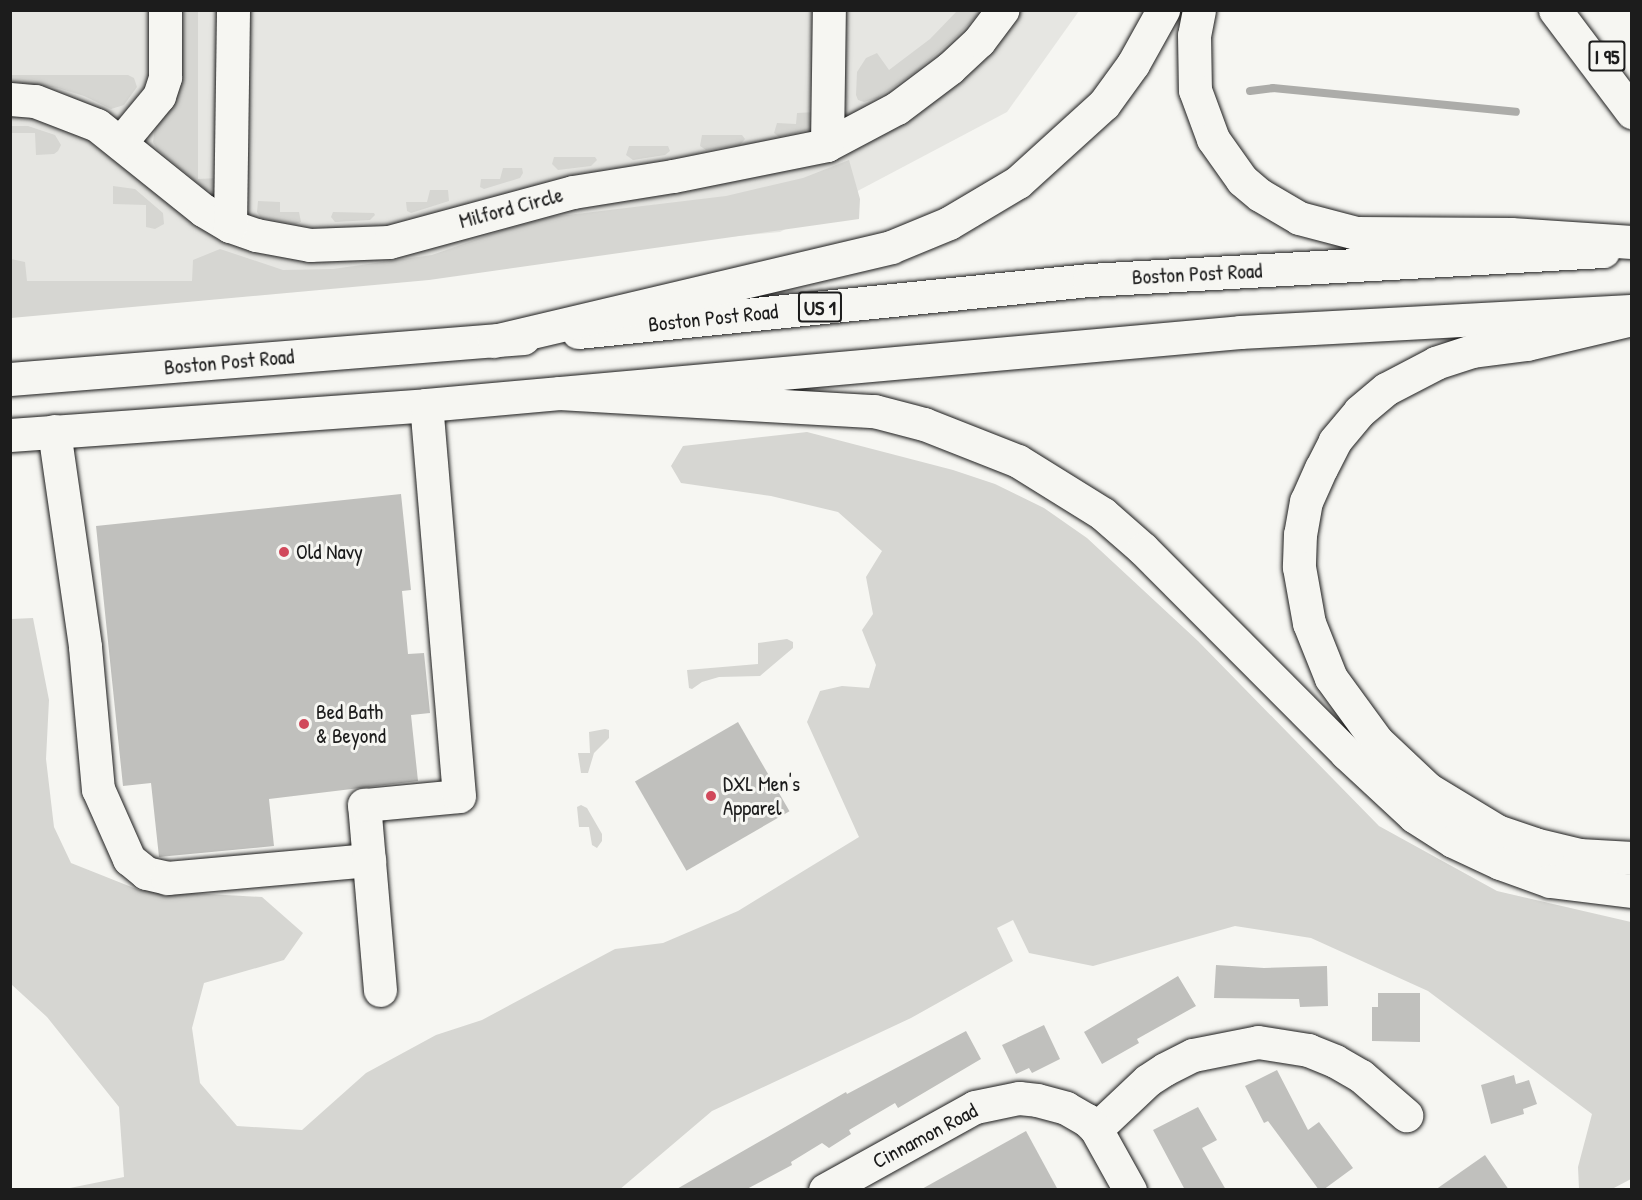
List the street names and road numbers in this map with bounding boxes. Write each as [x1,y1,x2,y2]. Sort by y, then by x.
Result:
road number: I 95 [1588,39,1626,73]
street label: Milford Circle [456,182,566,234]
street label: Boston Post Road [1131,258,1263,290]
road number: US 1 [798,290,842,324]
street label: Boston Post Road [647,299,779,337]
street label: Boston Post Road [163,344,295,380]
street label: Cinnamon Road [868,1098,982,1174]

